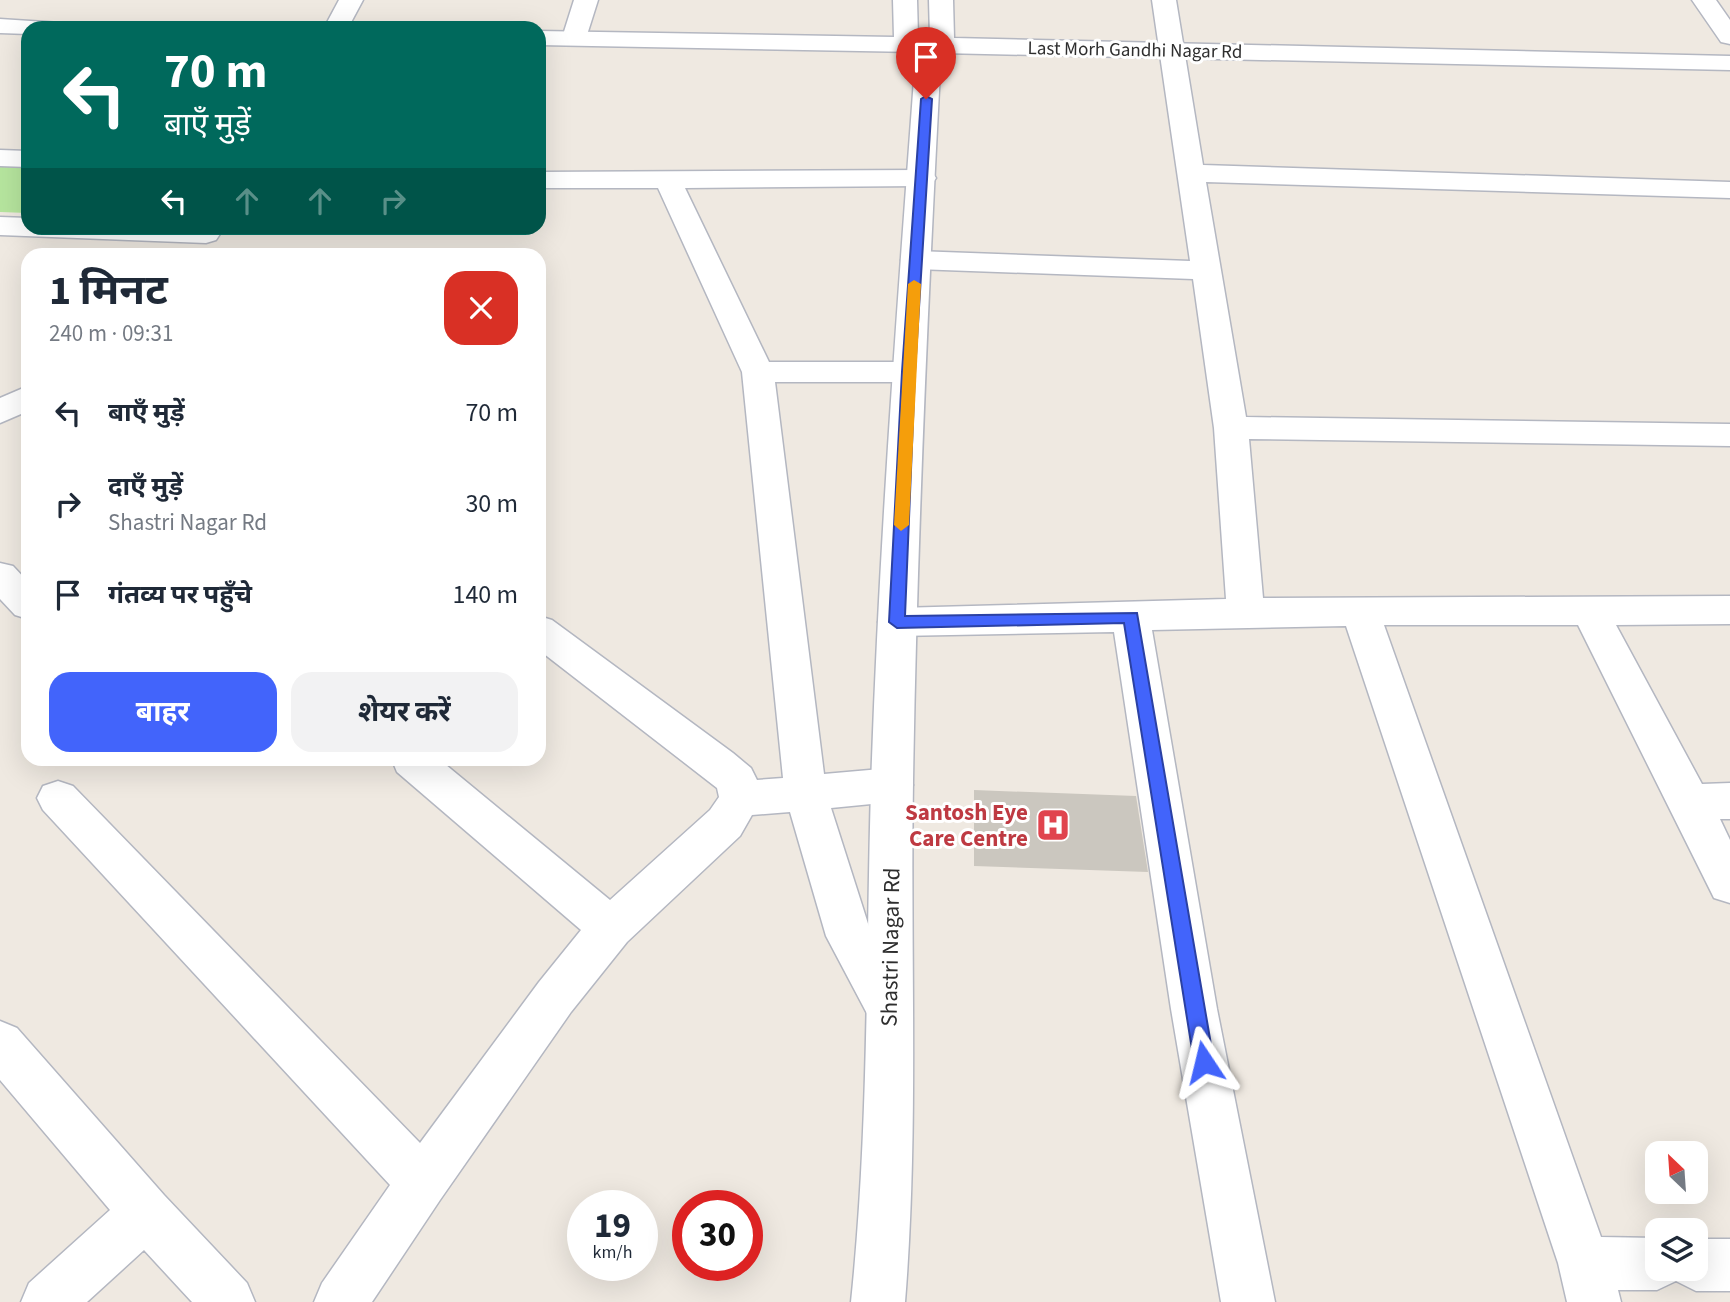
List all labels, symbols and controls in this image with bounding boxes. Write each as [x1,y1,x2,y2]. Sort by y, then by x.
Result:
pin [896,27,956,99]
street label: Last Morh Gandhi Nagar Rd [1027,35,1243,66]
text: 70 m [164,37,268,107]
icon: arrive [907,38,945,76]
icon: left [49,49,140,140]
text: बाएँ मुड़ें [164,102,251,148]
icon: left [155,182,193,220]
icon: ahead [228,182,266,220]
icon: ahead [301,182,339,220]
icon: right [374,182,412,220]
text: 1 मिनट [49,261,168,321]
button: close [444,271,518,345]
text: 240 m · 09:31 [49,317,173,350]
icon: left [49,394,87,432]
text: बाएँ मुड़ें [108,394,185,431]
text: 70 m [465,394,518,431]
text: दाएँ मुड़ें [108,468,183,505]
icon: right [49,485,87,523]
text: 30 m [465,485,518,522]
text: Shastri Nagar Rd [108,506,267,539]
icon: arrive [49,576,87,614]
text: गंतव्य पर पहुँचे [108,576,252,613]
text: 140 m [452,576,518,613]
button: बाहर [49,672,277,752]
button: शेयर करें [291,672,518,752]
place label: Santosh Eye Care Centre [905,796,1028,855]
hospital icon: Santosh Eye Care Centre [1034,806,1072,844]
street label: Shastri Nagar Rd [873,867,908,1027]
position arrow [1167,1025,1241,1099]
north arrow [1645,1141,1708,1204]
map controls [1645,1141,1708,1281]
speed limit sign: 30 [672,1190,763,1281]
text: 19 [594,1201,631,1251]
button: layers [1645,1218,1708,1281]
text: km/h [593,1240,632,1265]

